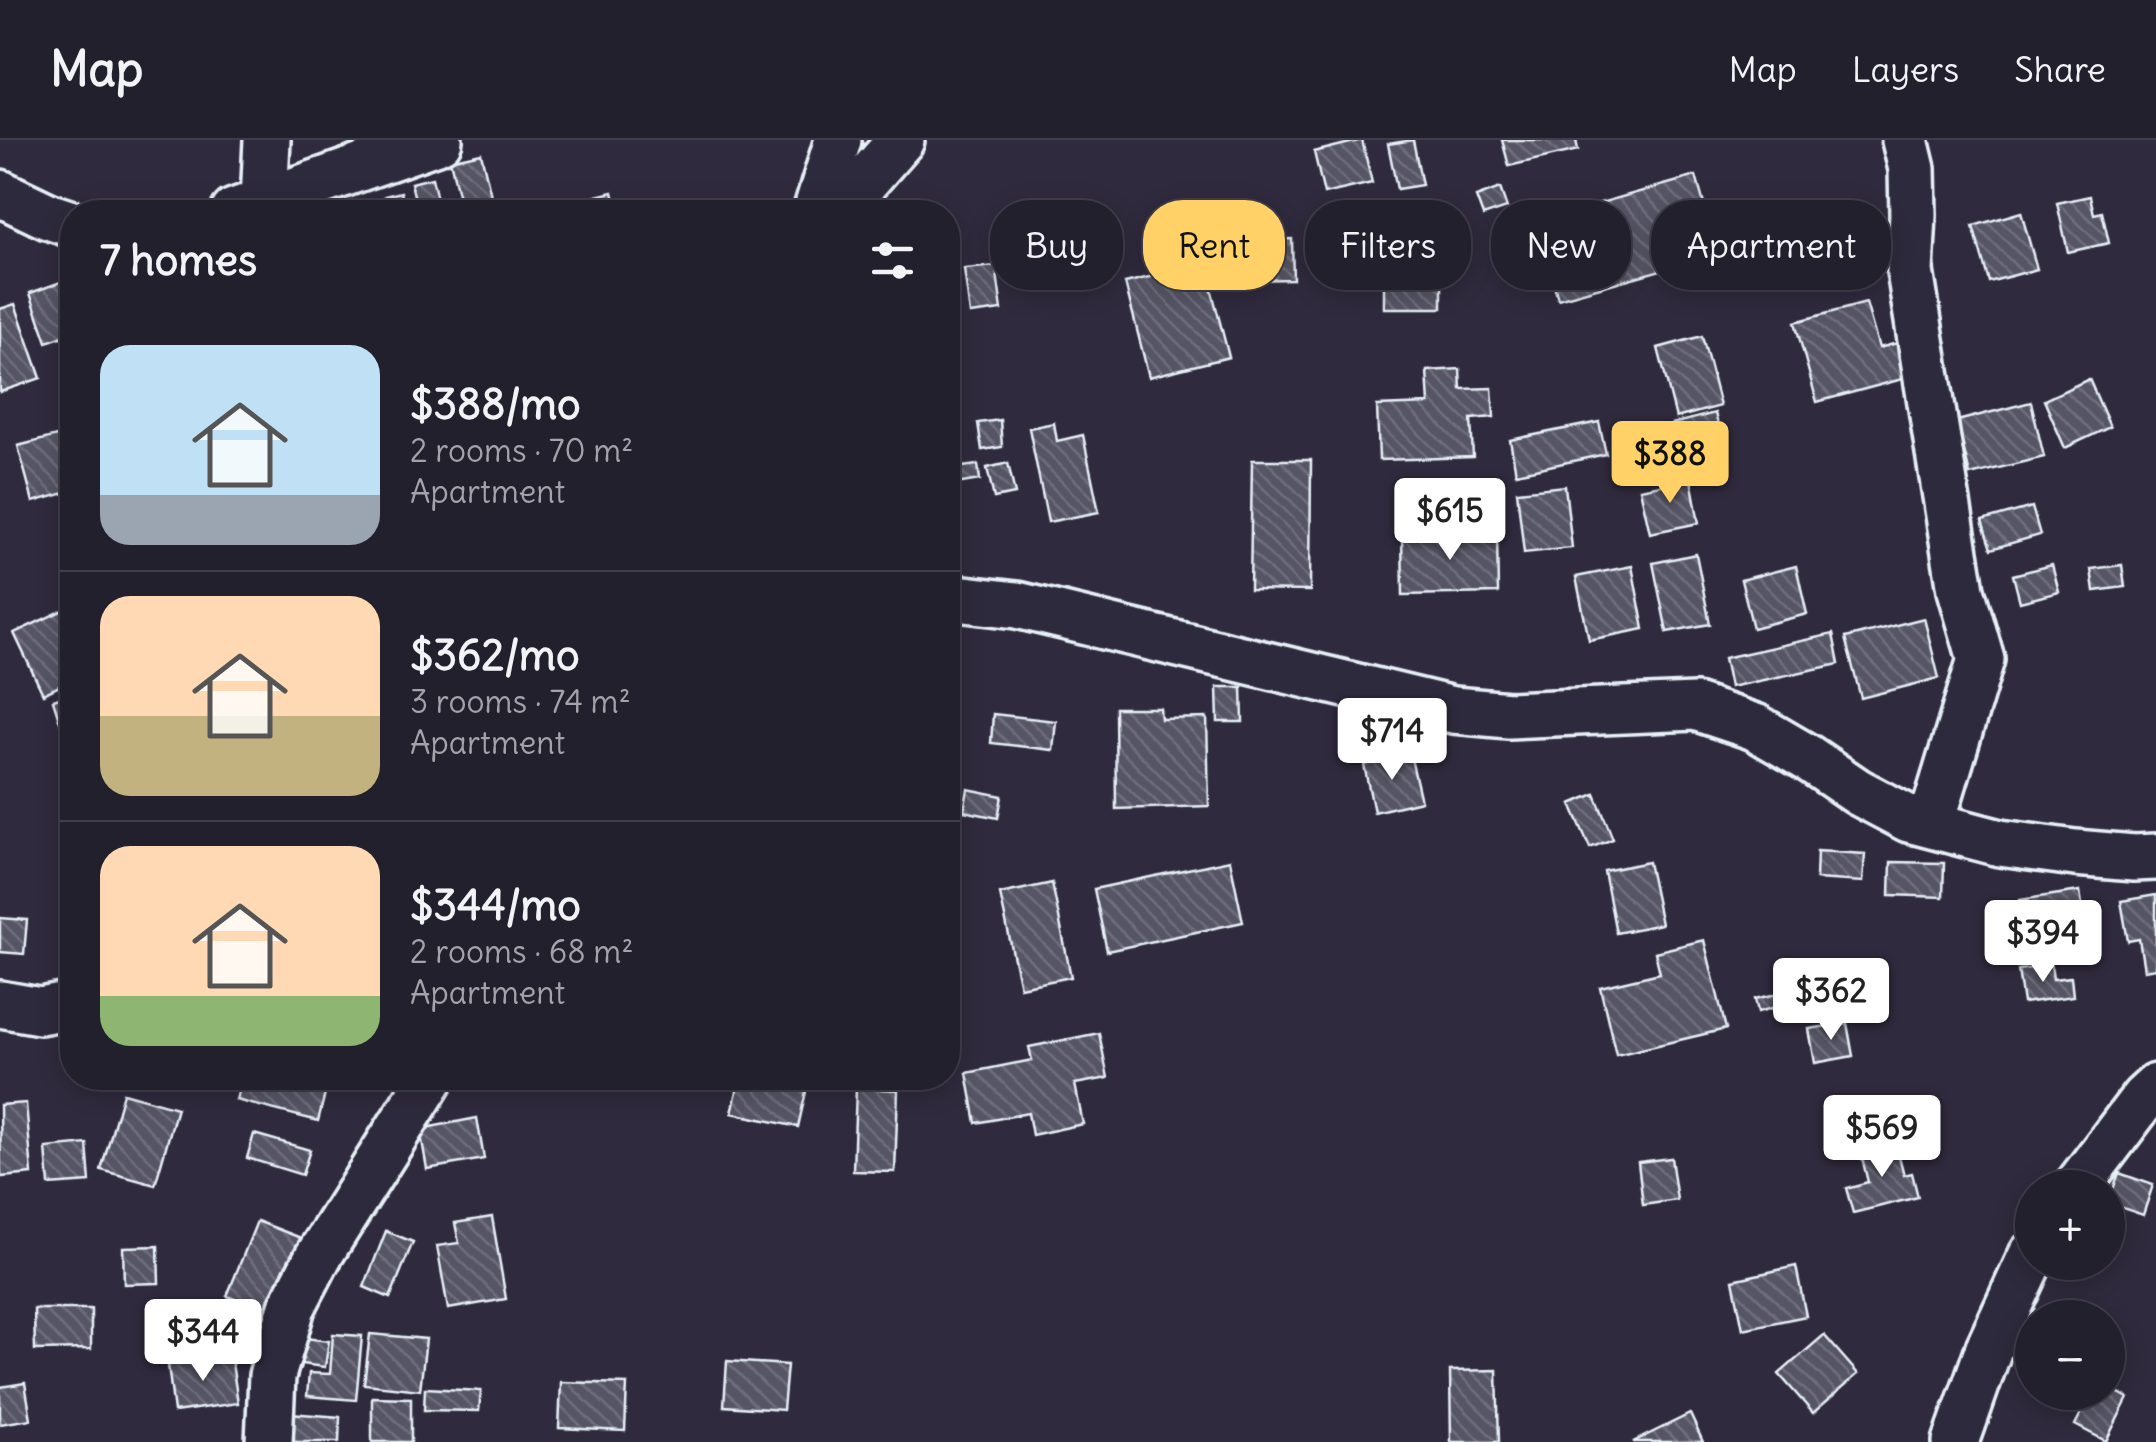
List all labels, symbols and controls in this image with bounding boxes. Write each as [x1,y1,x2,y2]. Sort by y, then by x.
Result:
text: Map [50,39,143,99]
text: Map [1729,47,1797,91]
text: Layers [1852,47,1959,91]
text: Share [2014,47,2106,91]
chip: Buy [990,200,1123,290]
chip: Rent [1143,200,1285,290]
chip: Filters [1305,200,1471,290]
chip: New [1491,200,1631,290]
chip: Apartment [1651,200,1891,290]
icon: filters [865,233,920,288]
text: 7 homes [100,234,257,286]
text: $388/mo [410,378,581,430]
icon: home [180,385,300,505]
pin: $388 [1611,421,1729,506]
text: 2 rooms · 70 m² [410,430,633,471]
text: $388 [1634,433,1706,474]
text: Apartment [410,471,565,512]
pin: $615 [1391,478,1509,563]
text: $615 [1416,490,1484,531]
text: $362/mo [410,629,580,681]
icon: home [180,636,300,756]
text: 3 rooms · 74 m² [410,681,631,722]
pin: $714 [1333,698,1451,783]
text: $714 [1360,710,1424,751]
text: Apartment [410,722,565,763]
text: $344/mo [410,879,581,931]
icon: home [180,886,300,1006]
pin: $394 [1984,900,2102,985]
text: $394 [2007,912,2079,953]
text: 2 rooms · 68 m² [410,931,633,972]
pin: $362 [1772,958,1890,1043]
text: $362 [1795,970,1867,1011]
text: Apartment [410,972,565,1013]
pin: $569 [1823,1095,1941,1180]
text: $569 [1846,1107,1919,1148]
map controls [2015,1170,2125,1410]
button: + [2015,1170,2125,1280]
pin: $344 [144,1299,262,1384]
button: − [2015,1300,2125,1410]
text: $344 [167,1311,239,1352]

